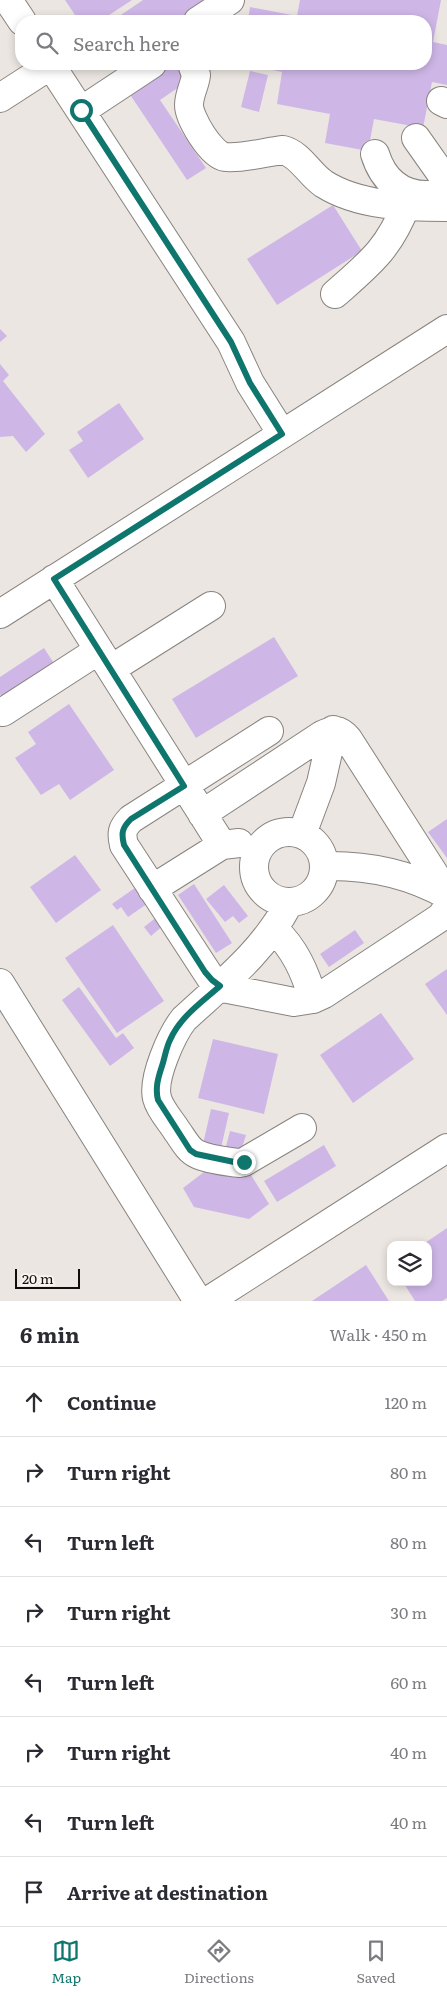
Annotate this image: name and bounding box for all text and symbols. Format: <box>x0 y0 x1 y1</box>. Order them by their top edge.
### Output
search box <box>15 15 432 70</box>
icon: search <box>33 29 61 57</box>
text: Search here <box>73 29 180 57</box>
route start <box>70 99 93 122</box>
route end <box>233 1151 256 1174</box>
map controls <box>387 1241 432 1286</box>
button: layers <box>387 1241 432 1286</box>
scale bar <box>15 1266 80 1289</box>
text: 20 m <box>22 1268 54 1288</box>
text: 6 min <box>20 1318 80 1349</box>
text: Walk · 450 m <box>329 1322 427 1346</box>
icon: ahead <box>20 1388 48 1416</box>
text: Continue <box>67 1388 156 1416</box>
text: 120 m <box>384 1390 427 1414</box>
icon: right <box>20 1458 48 1486</box>
text: Turn right <box>67 1458 171 1486</box>
text: 80 m <box>390 1460 427 1484</box>
icon: left <box>20 1528 48 1556</box>
text: Turn left <box>67 1528 154 1556</box>
text: 80 m <box>390 1530 427 1554</box>
icon: right <box>20 1598 48 1626</box>
text: Turn right <box>67 1598 171 1626</box>
text: 30 m <box>390 1600 427 1624</box>
icon: left <box>20 1668 48 1696</box>
text: Turn left <box>67 1668 154 1696</box>
text: 60 m <box>390 1670 427 1694</box>
icon: right <box>20 1738 48 1766</box>
text: Turn right <box>67 1738 171 1766</box>
text: 40 m <box>390 1740 427 1764</box>
icon: left <box>20 1808 48 1836</box>
text: Turn left <box>67 1808 154 1836</box>
text: 40 m <box>390 1810 427 1834</box>
icon: arrive <box>20 1878 48 1906</box>
text: Arrive at destination <box>67 1878 268 1906</box>
tab: Map <box>51 1937 81 1987</box>
tab: Directions <box>184 1937 254 1987</box>
tab: Saved <box>357 1937 396 1987</box>

